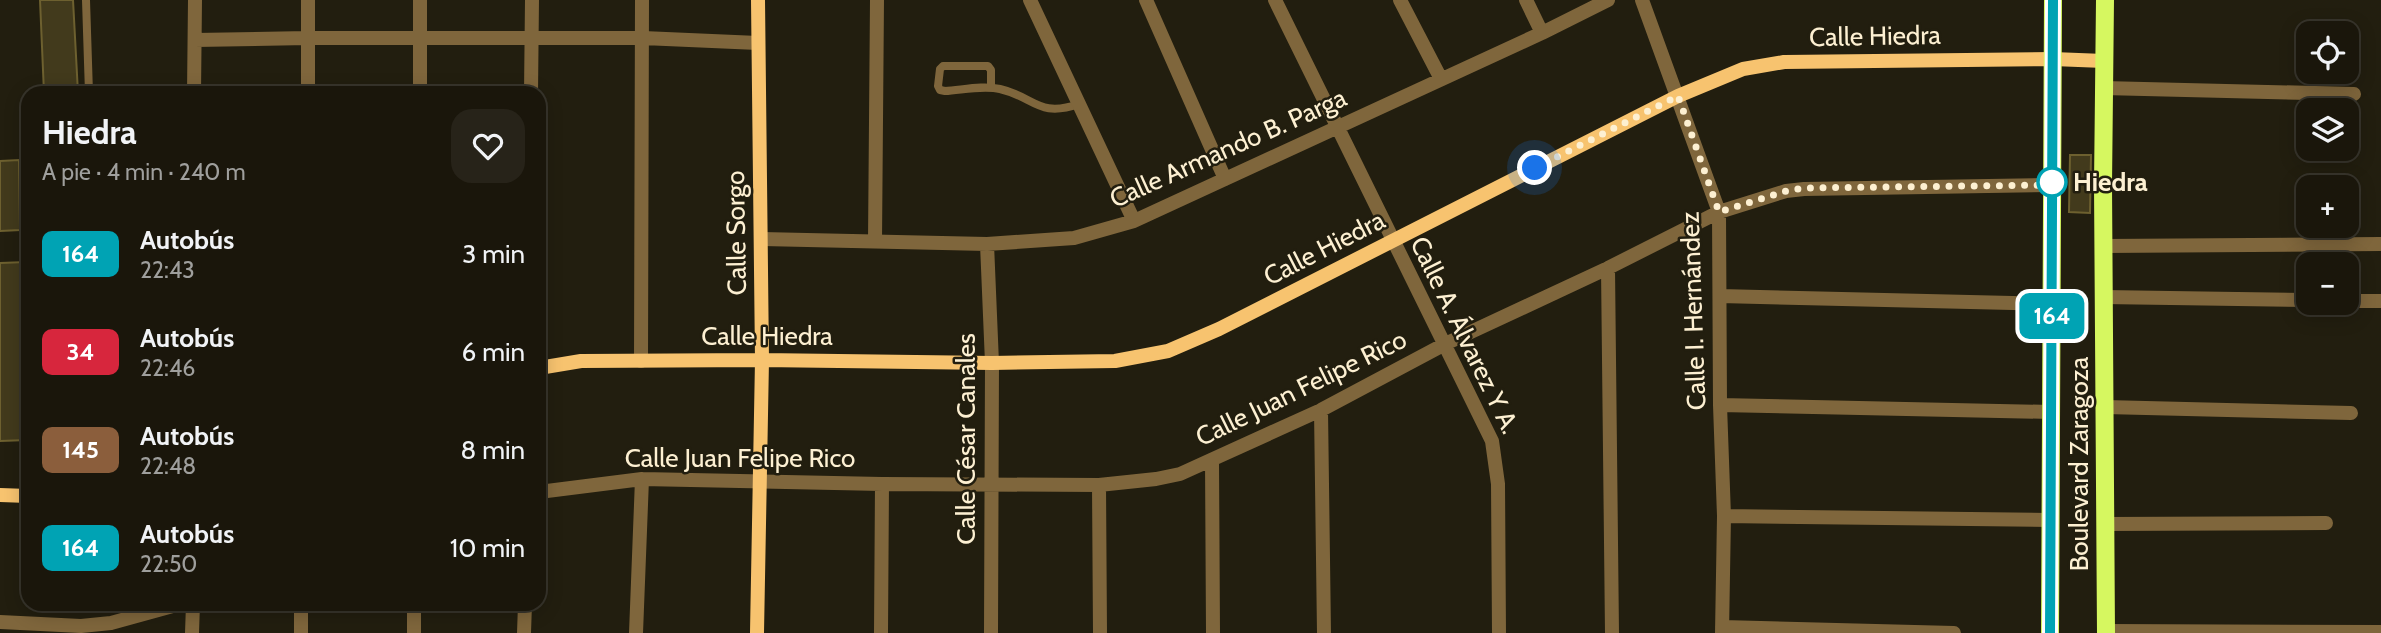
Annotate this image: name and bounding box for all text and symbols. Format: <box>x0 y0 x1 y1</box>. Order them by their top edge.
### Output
street label: Calle Hiedra <box>1809 19 1942 53</box>
map controls <box>2296 21 2359 315</box>
button: locate <box>2296 21 2359 84</box>
street label: Calle Armando B. Parga <box>1105 81 1352 215</box>
button: layers <box>2296 98 2359 161</box>
button: heart <box>451 109 525 183</box>
text: Hiedra <box>42 112 137 152</box>
your location <box>1517 150 1552 185</box>
text: A pie · 4 min · 240 m <box>42 158 246 186</box>
place label: Hiedra <box>2073 166 2148 198</box>
marker: Hiedra <box>2037 167 2067 197</box>
street label: Calle Sorgo <box>719 170 753 296</box>
button: + <box>2296 175 2359 238</box>
street label: Calle Hiedra <box>1258 204 1390 292</box>
street label: Calle I. Hernández <box>1674 211 1712 411</box>
text: Autobús <box>140 224 234 256</box>
street label: Calle A. Álvarez Y A. <box>1403 231 1527 439</box>
text: 3 min <box>462 238 525 270</box>
text: 164 <box>62 239 99 268</box>
button: − <box>2296 252 2359 315</box>
text: 22:43 <box>140 256 195 284</box>
line badge: 164 <box>2012 293 2092 339</box>
text: 164 <box>2033 301 2071 330</box>
street label: Calle Hiedra <box>701 320 833 352</box>
text: Autobús <box>140 322 234 354</box>
street label: Calle Juan Felipe Rico <box>1190 323 1412 453</box>
street label: Calle César Canales <box>950 333 982 545</box>
text: 6 min <box>462 336 525 368</box>
text: 34 <box>67 337 94 366</box>
text: 22:46 <box>140 354 195 382</box>
street label: Boulevard Zaragoza <box>2063 356 2095 571</box>
text: Autobús <box>140 420 234 452</box>
text: 8 min <box>461 434 525 466</box>
text: 145 <box>62 435 99 464</box>
street label: Calle Juan Felipe Rico <box>625 442 855 474</box>
text: 22:48 <box>140 452 196 480</box>
text: Autobús <box>140 518 234 550</box>
text: 10 min <box>450 532 525 564</box>
text: 164 <box>62 533 99 562</box>
text: 22:50 <box>140 550 197 578</box>

